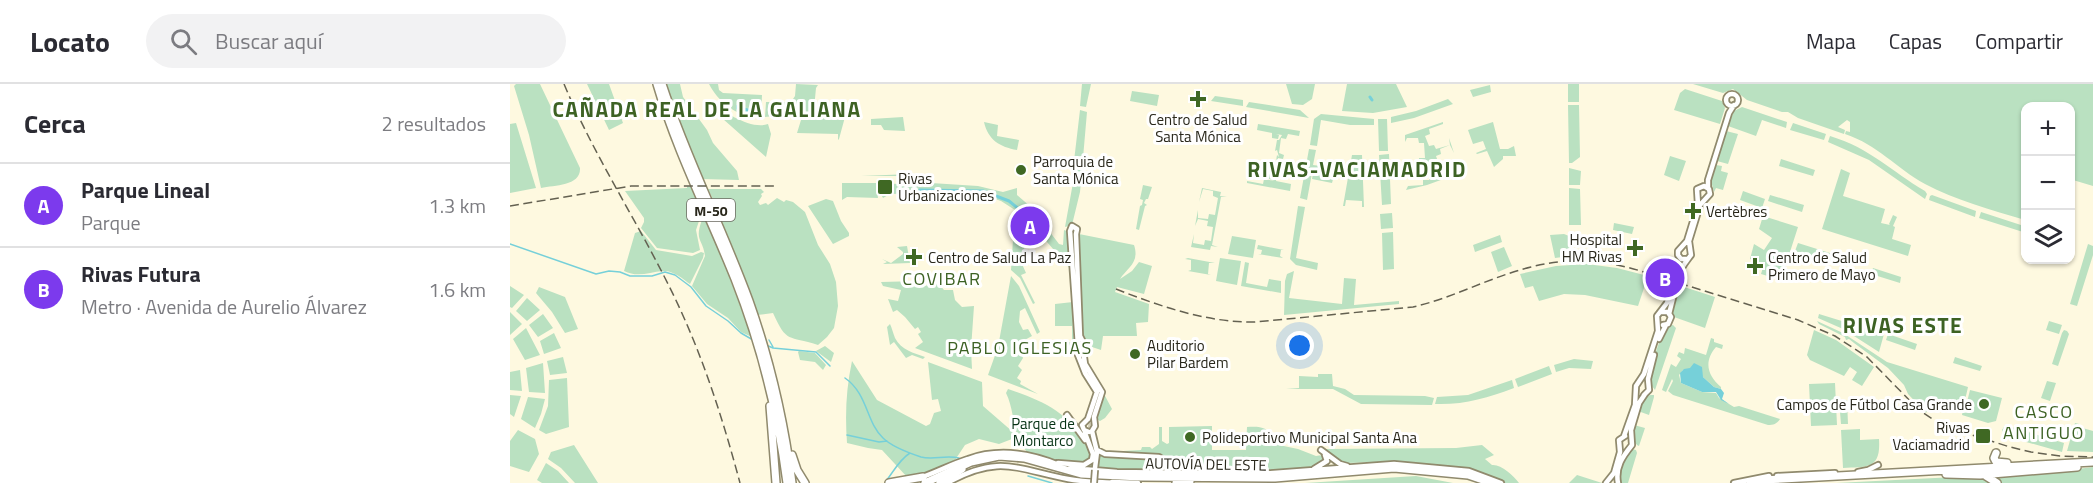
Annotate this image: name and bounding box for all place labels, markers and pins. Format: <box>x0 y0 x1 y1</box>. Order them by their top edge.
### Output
marker: Centro de Salud Santa Mónica <box>1189 90 1207 108</box>
place label: Centro de Salud Santa Mónica <box>1149 108 1247 148</box>
place label: Parroquia de Santa Mónica <box>1033 150 1119 190</box>
marker: Parroquia de Santa Mónica <box>1014 163 1028 177</box>
place label: Rivas Urbanizaciones <box>898 167 994 207</box>
marker: Rivas Urbanizaciones <box>876 178 894 196</box>
place label: Vertèbres <box>1706 200 1767 223</box>
marker: Vertèbres <box>1684 202 1702 220</box>
pin: A <box>1010 204 1050 248</box>
place label: Hospital HM Rivas <box>1562 228 1622 268</box>
marker: Hospital HM Rivas <box>1626 239 1644 257</box>
place label: Centro de Salud La Paz <box>928 246 1072 269</box>
place label: Centro de Salud Primero de Mayo <box>1768 246 1876 286</box>
marker: Centro de Salud La Paz <box>905 248 923 266</box>
pin: B <box>1646 256 1684 300</box>
marker: Centro de Salud Primero de Mayo <box>1746 257 1764 275</box>
place label: Auditorio Pilar Bardem <box>1147 334 1228 374</box>
marker: Auditorio Pilar Bardem <box>1128 347 1142 361</box>
place label: Campos de Fútbol Casa Grande <box>1776 393 1972 416</box>
marker: Campos de Fútbol Casa Grande <box>1977 397 1991 411</box>
place label: Rivas Vaciamadrid <box>1892 416 1970 456</box>
place label: Polideportivo Municipal Santa Ana <box>1202 426 1418 449</box>
marker: Rivas Vaciamadrid <box>1974 427 1992 445</box>
marker: Polideportivo Municipal Santa Ana <box>1183 430 1197 444</box>

